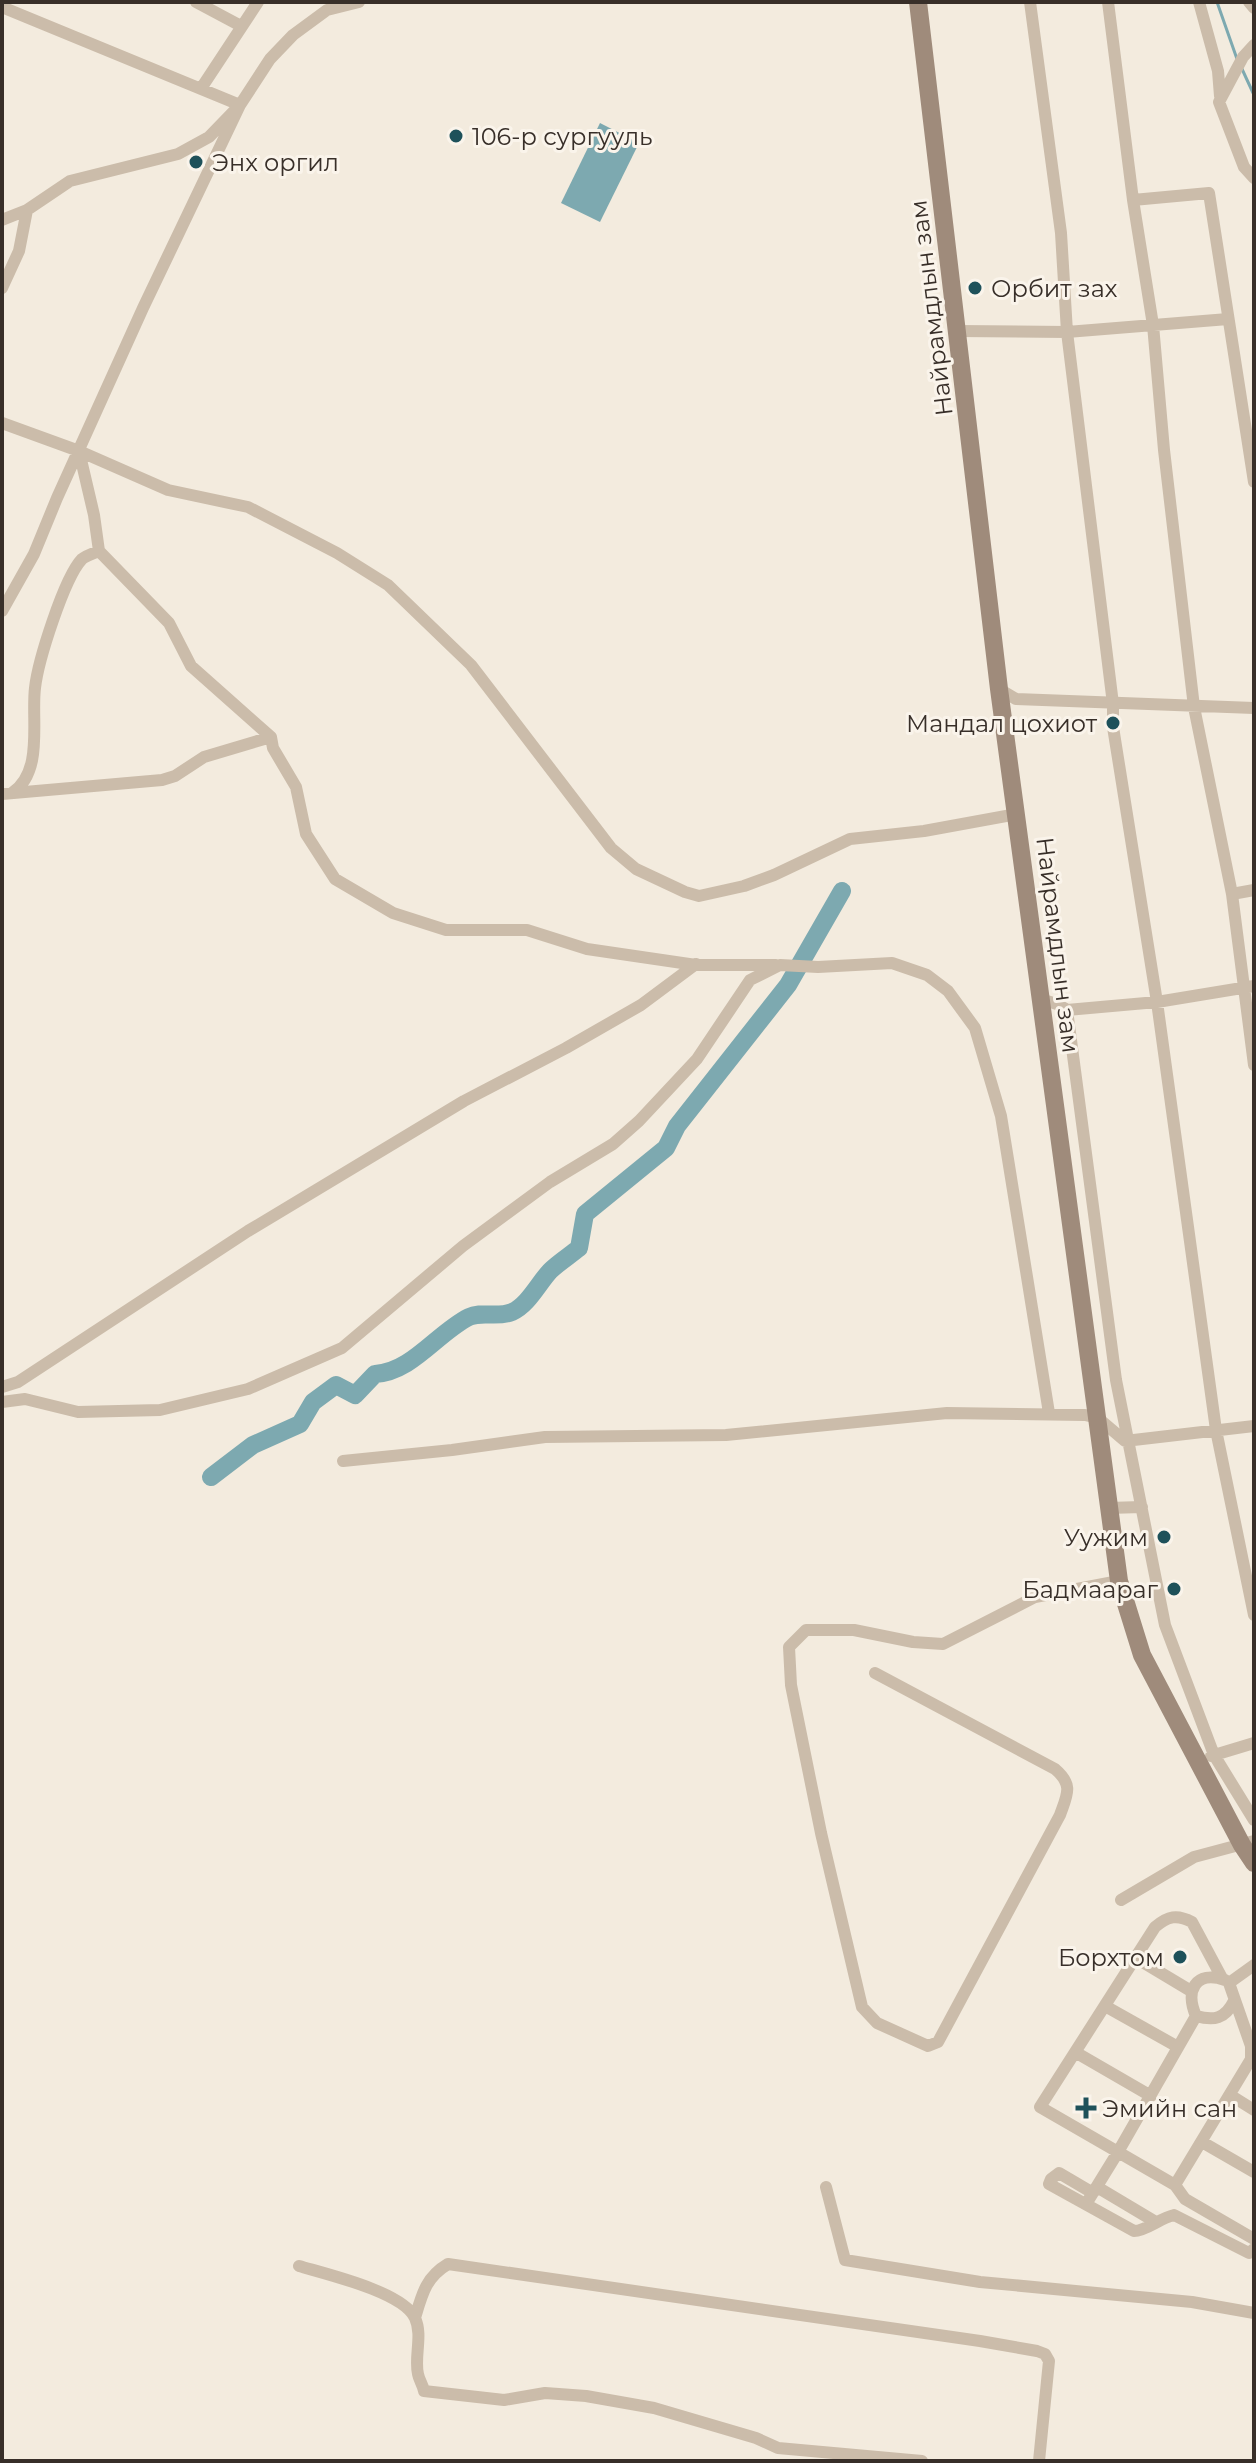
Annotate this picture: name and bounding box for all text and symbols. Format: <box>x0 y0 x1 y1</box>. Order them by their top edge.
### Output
place label: 106-р сургууль <box>472 122 653 151</box>
marker: 106-р сургууль <box>447 127 465 145</box>
place label: Энх оргил <box>212 148 339 177</box>
marker: Энх оргил <box>187 153 205 171</box>
street label: Найрамдлын зам <box>903 198 959 418</box>
place label: Орбит зах <box>991 274 1118 303</box>
marker: Орбит зах <box>966 279 984 297</box>
place label: Мандал цохиот <box>906 709 1098 738</box>
marker: Мандал цохиот <box>1104 714 1122 732</box>
street label: Найрамдлын зам <box>1030 835 1086 1055</box>
place label: Уужим <box>1064 1523 1148 1552</box>
marker: Уужим <box>1155 1528 1173 1546</box>
place label: Бадмаараг <box>1022 1575 1159 1604</box>
marker: Бадмаараг <box>1165 1580 1183 1598</box>
place label: Борхтом <box>1058 1943 1164 1972</box>
marker: Борхтом <box>1171 1948 1189 1966</box>
place label: Эмийн сан <box>1102 2094 1237 2123</box>
marker: Эмийн сан <box>1077 2099 1095 2117</box>

